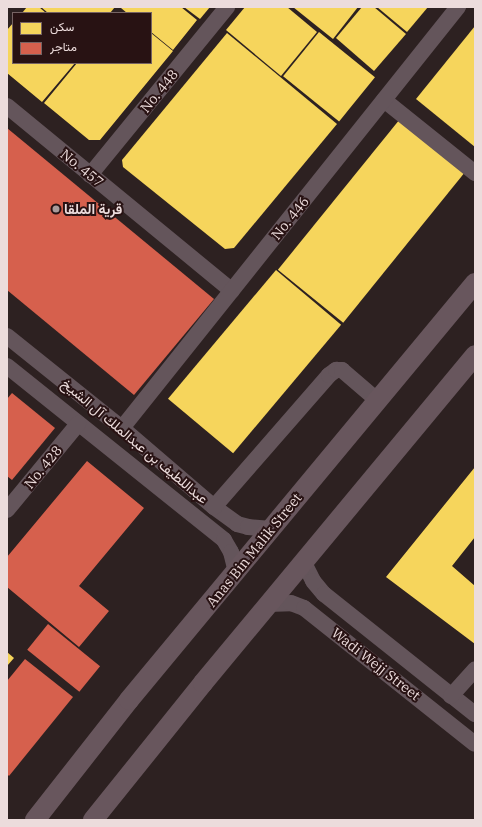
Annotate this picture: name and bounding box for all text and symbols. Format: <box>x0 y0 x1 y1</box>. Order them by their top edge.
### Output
legend <box>12 12 152 64</box>
text: سكن <box>50 19 74 34</box>
text: متاجر <box>50 39 77 54</box>
street label: No. 448 <box>137 66 181 116</box>
street label: No. 457 <box>57 146 107 190</box>
street label: No. 446 <box>268 193 312 243</box>
place label: قرية الملقا <box>64 201 122 217</box>
marker: قرية الملقا <box>51 204 61 214</box>
street label: عبداللطيف بن عبدالملك آل الشيخ <box>58 375 212 507</box>
street label: No. 428 <box>21 442 65 492</box>
street label: Anas Bin Malik Street <box>203 490 305 610</box>
street label: Wadi Wejj Street <box>328 624 424 704</box>

